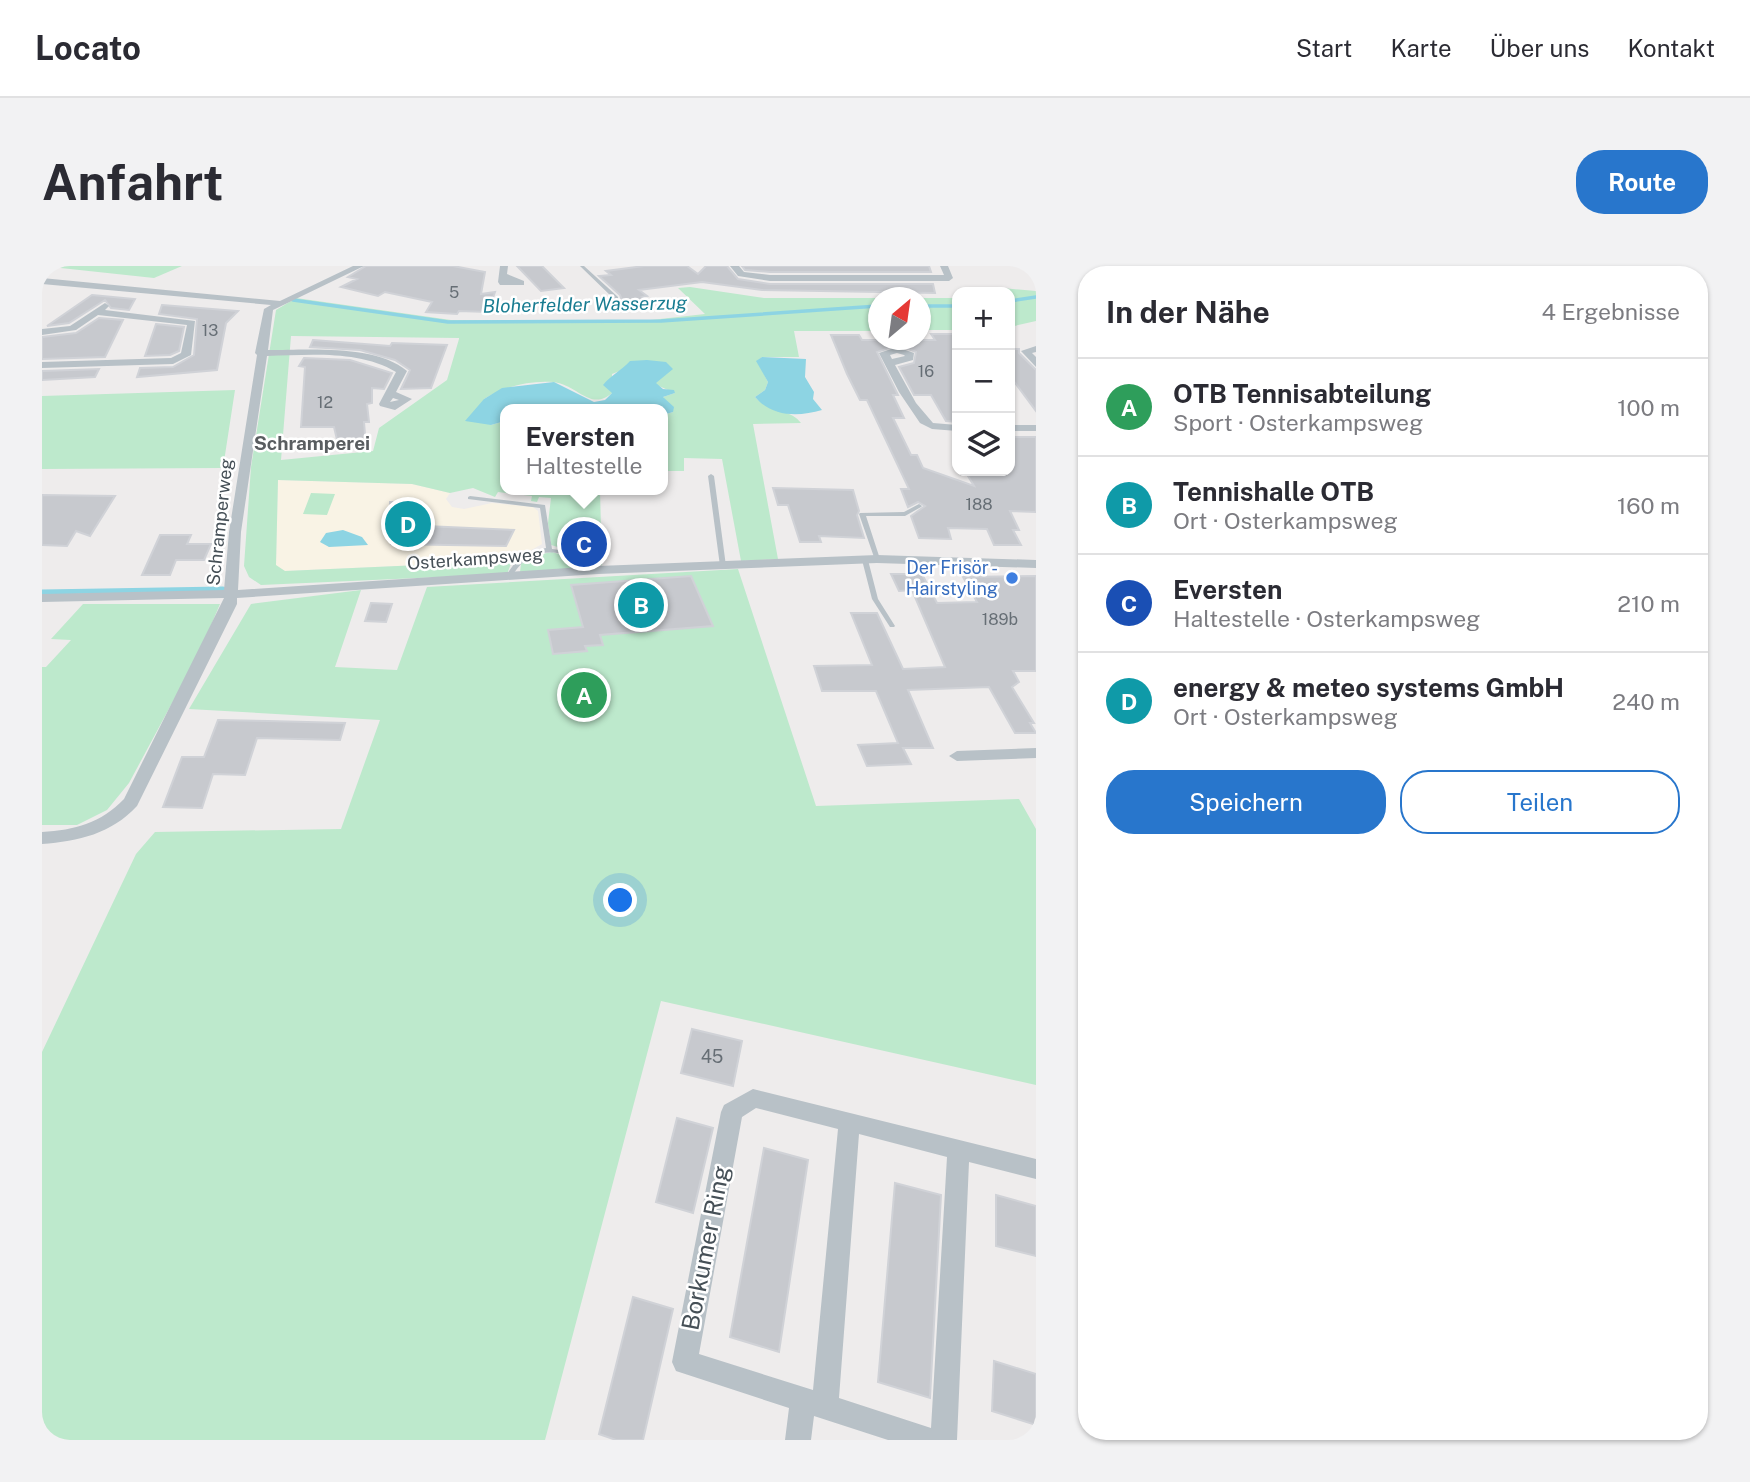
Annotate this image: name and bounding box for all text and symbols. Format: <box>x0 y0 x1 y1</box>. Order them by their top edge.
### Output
text: Locato <box>35 29 141 67</box>
text: Start <box>1296 34 1352 62</box>
text: Karte <box>1390 34 1452 62</box>
text: Über uns <box>1490 34 1589 62</box>
text: Kontakt <box>1627 34 1715 62</box>
button: Route <box>1576 150 1708 214</box>
text: Anfahrt <box>42 153 223 211</box>
house number: 5 <box>449 283 459 302</box>
north arrow <box>868 287 931 350</box>
map controls <box>952 287 1015 476</box>
button: + <box>952 287 1015 350</box>
water label: Bloherfelder Wasserzug <box>483 291 688 317</box>
text: In der Nähe <box>1106 294 1270 330</box>
text: 4 Ergebnisse <box>1541 298 1680 325</box>
house number: 13 <box>202 321 218 340</box>
button: − <box>952 350 1015 413</box>
house number: 16 <box>918 362 934 381</box>
text: OTB Tennisabteilung <box>1173 378 1431 409</box>
house number: 12 <box>317 393 333 412</box>
text: A <box>1121 394 1137 421</box>
text: 100 m <box>1617 394 1680 421</box>
popup <box>500 404 668 495</box>
text: Sport · Osterkampsweg <box>1173 409 1423 436</box>
button: layers <box>952 413 1015 476</box>
text: Eversten <box>525 421 635 452</box>
district label: Schramperei <box>254 432 370 454</box>
text: Haltestelle <box>525 452 643 479</box>
street label: Schramperweg <box>202 457 237 587</box>
text: Tennishalle OTB <box>1173 476 1374 507</box>
text: B <box>1121 492 1137 519</box>
text: 160 m <box>1617 492 1680 519</box>
house number: 188 <box>965 495 993 514</box>
pin: D <box>385 498 431 550</box>
text: Ort · Osterkampsweg <box>1173 507 1398 534</box>
pin: C <box>561 518 607 570</box>
street label: Osterkampsweg <box>406 543 544 574</box>
place label: Der Frisör - Hairstyling <box>906 557 998 599</box>
marker: Der Frisör - Hairstyling <box>1004 570 1020 586</box>
text: Eversten <box>1173 574 1282 605</box>
pin: B <box>618 579 664 631</box>
text: C <box>1121 590 1137 617</box>
text: 210 m <box>1617 590 1680 617</box>
text: Haltestelle · Osterkampsweg <box>1173 605 1480 632</box>
house number: 189b <box>982 610 1018 629</box>
pin: A <box>561 669 607 721</box>
text: energy & meteo systems GmbH <box>1173 672 1564 703</box>
text: D <box>1121 688 1137 715</box>
text: 240 m <box>1612 688 1680 715</box>
text: Ort · Osterkampsweg <box>1173 703 1398 730</box>
button: Speichern <box>1106 770 1386 834</box>
button: Teilen <box>1400 770 1680 834</box>
your location <box>603 883 637 917</box>
house number: 45 <box>701 1046 723 1067</box>
street label: Borkumer Ring <box>675 1163 735 1332</box>

